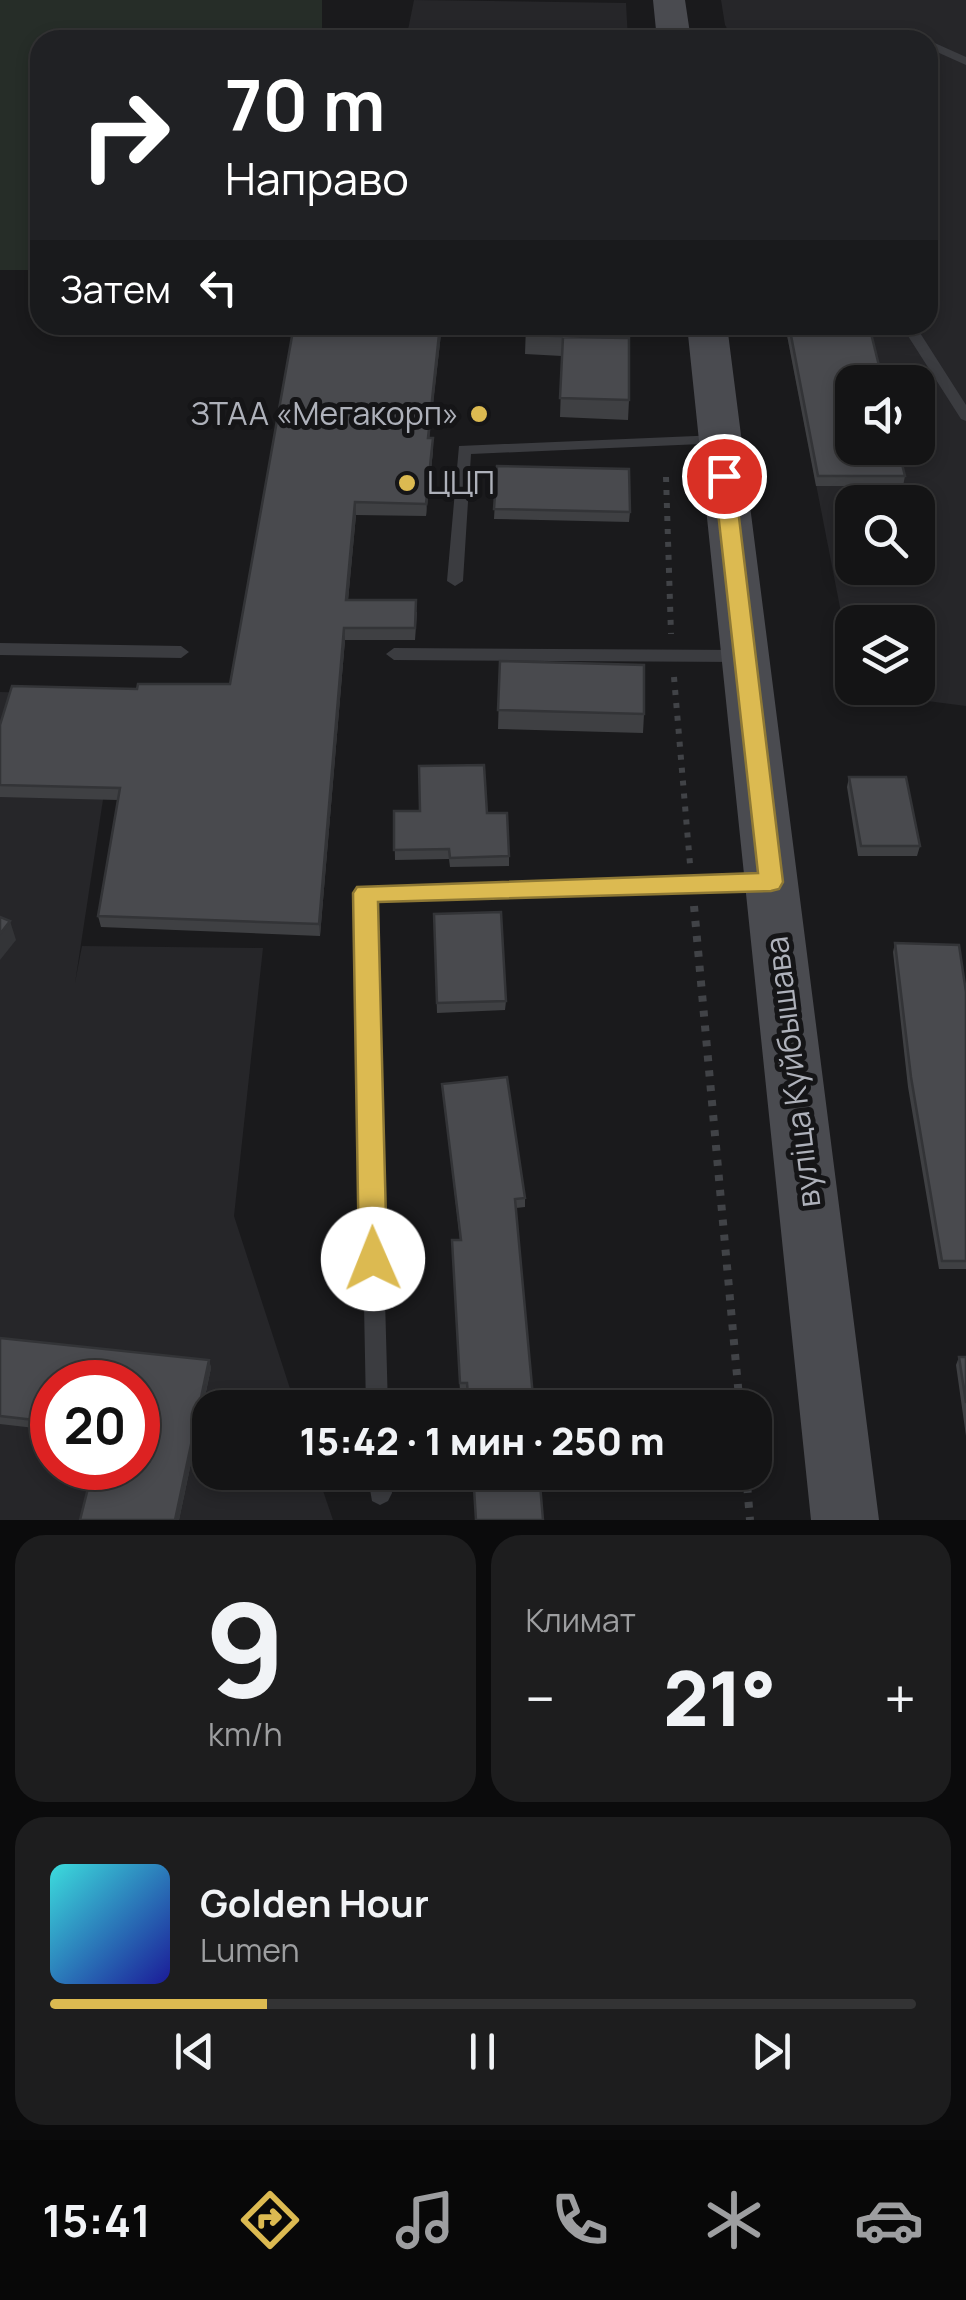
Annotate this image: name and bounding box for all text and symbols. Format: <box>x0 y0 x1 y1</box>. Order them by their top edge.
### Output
text: 70 m <box>225 56 385 152</box>
icon: right <box>60 70 190 200</box>
text: Направо <box>225 147 409 209</box>
icon: left <box>191 260 246 315</box>
text: Затем <box>60 262 171 314</box>
map controls <box>835 365 935 705</box>
button: sound <box>835 365 935 465</box>
place label: ЗТАА «Мегакорп» <box>190 391 459 435</box>
marker: ЗТАА «Мегакорп» <box>468 403 490 425</box>
pin <box>682 434 767 519</box>
icon: arrive <box>697 449 752 504</box>
place label: ЦЦП <box>427 460 495 504</box>
marker: ЦЦП <box>396 472 418 494</box>
button: search <box>835 485 935 585</box>
button: layers <box>835 605 935 705</box>
street label: вуліца Куйбышава <box>754 934 830 1210</box>
position arrow <box>321 1207 425 1311</box>
speed limit sign: 20 <box>30 1360 160 1490</box>
text: 15:42 · 1 мин · 250 m <box>300 1414 665 1466</box>
text: 9 <box>205 1558 286 1736</box>
text: Климат <box>526 1598 636 1642</box>
text: 21° <box>663 1646 776 1749</box>
text: − <box>526 1660 555 1736</box>
text: + <box>884 1660 916 1736</box>
text: km/h <box>208 1712 282 1756</box>
text: Golden Hour <box>200 1876 429 1928</box>
text: Lumen <box>200 1928 300 1972</box>
icon: previous <box>167 2024 222 2079</box>
icon: pause <box>455 2024 510 2079</box>
icon: next <box>744 2024 799 2079</box>
icon: directions <box>235 2185 305 2255</box>
icon: music <box>390 2185 460 2255</box>
icon: phone <box>545 2185 615 2255</box>
icon: climate <box>699 2185 769 2255</box>
icon: car <box>854 2185 924 2255</box>
text: 15:41 <box>42 2189 151 2251</box>

